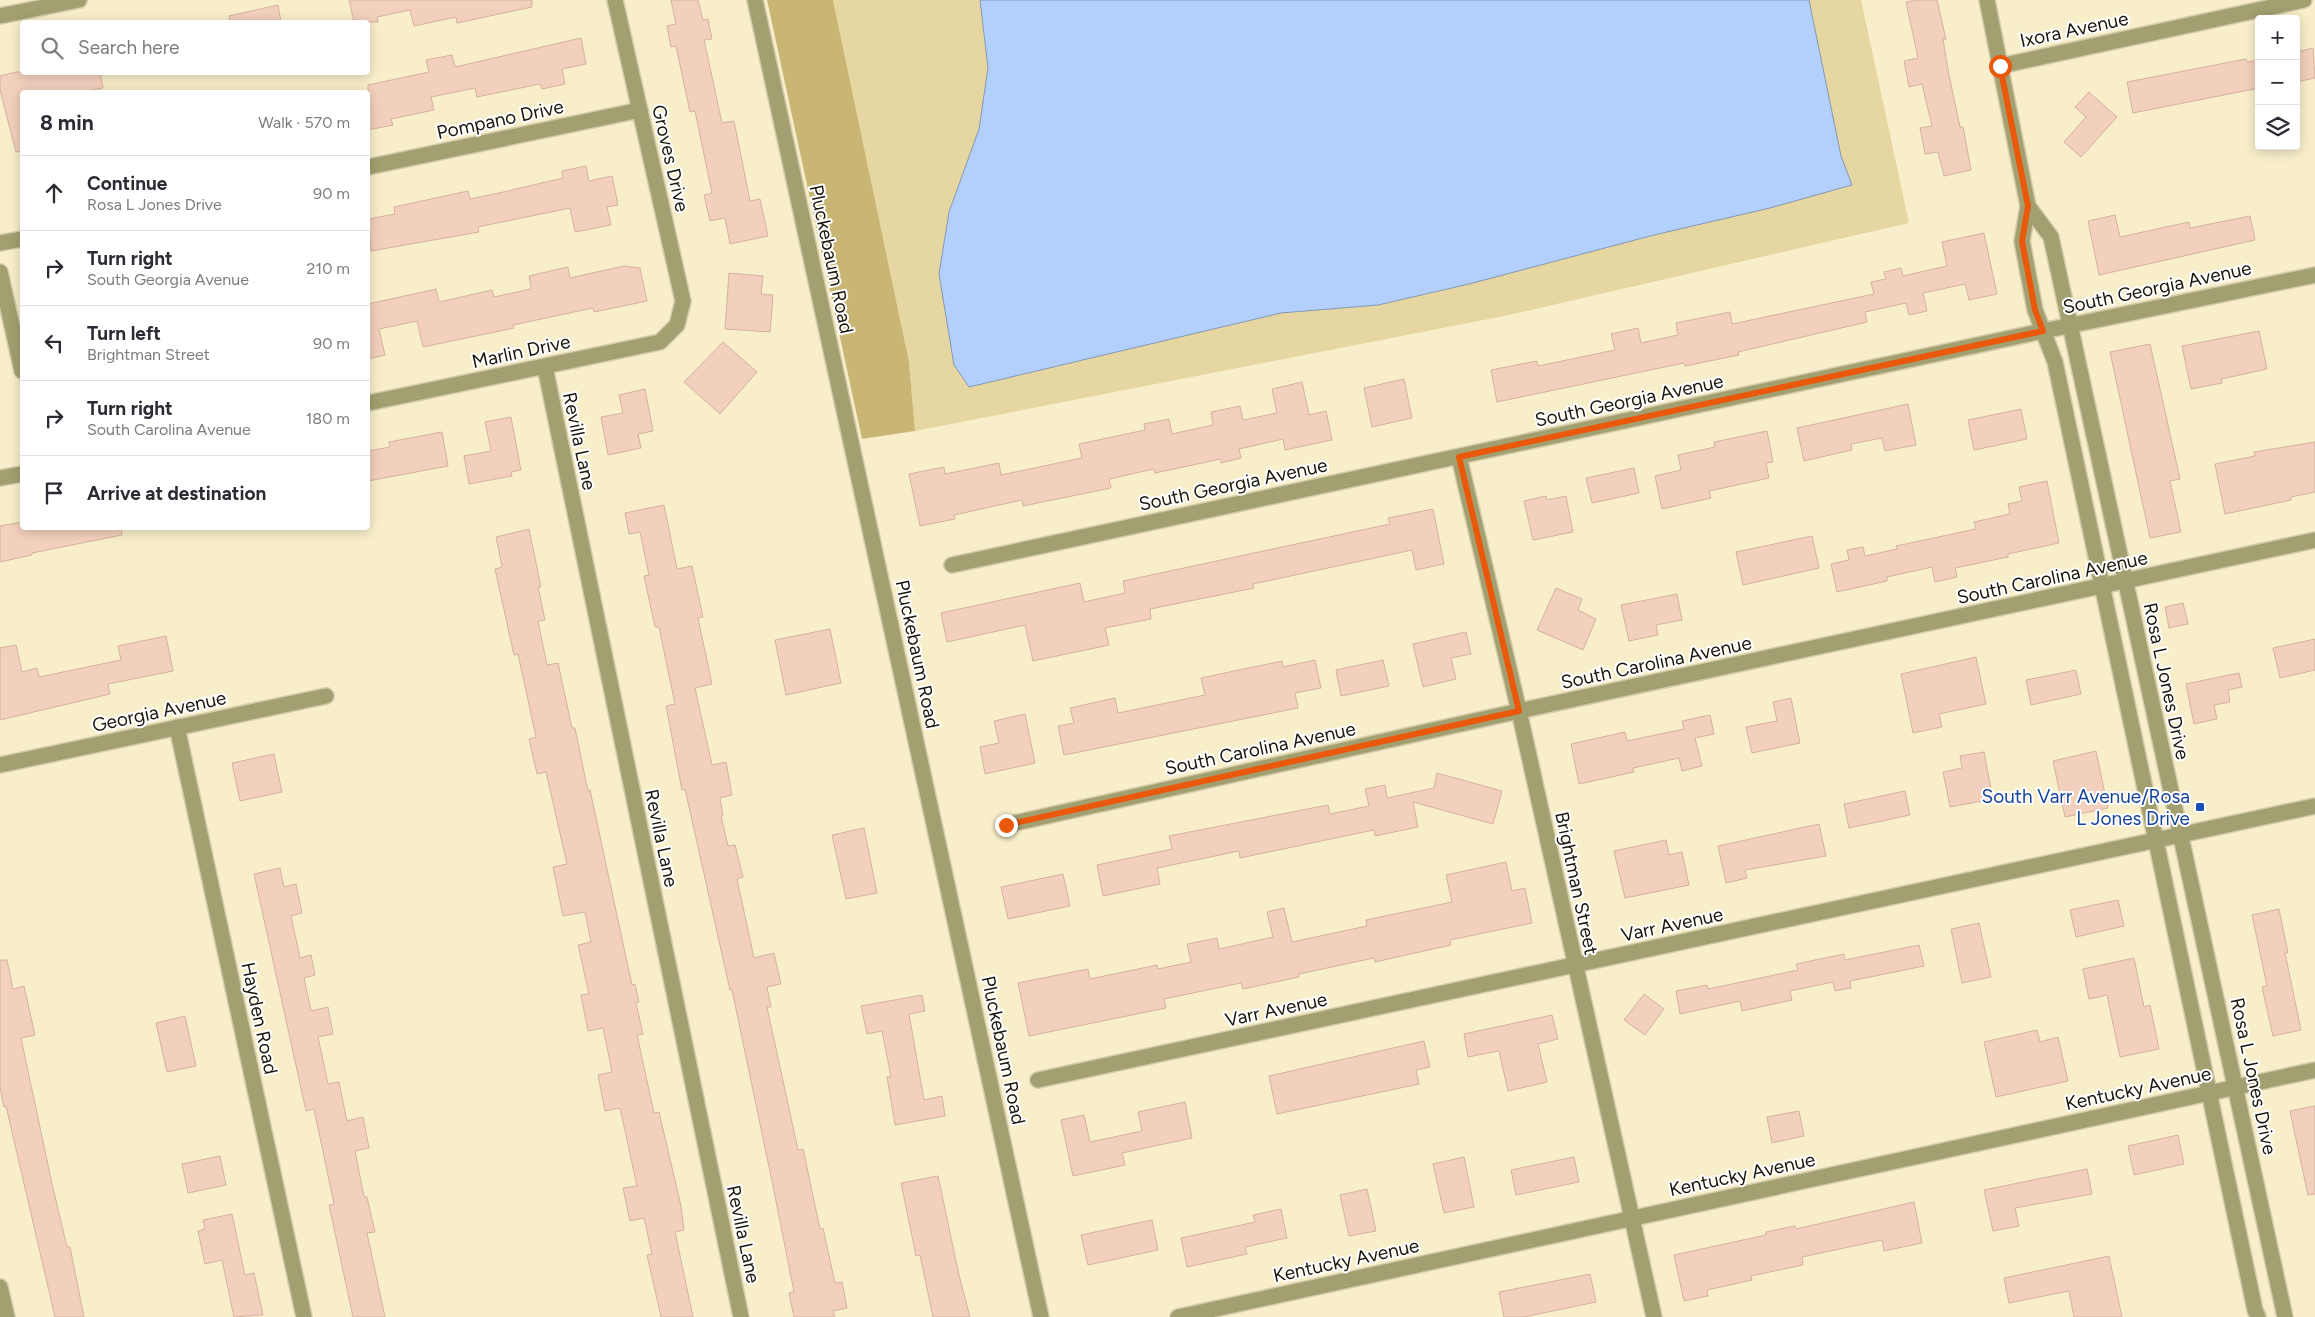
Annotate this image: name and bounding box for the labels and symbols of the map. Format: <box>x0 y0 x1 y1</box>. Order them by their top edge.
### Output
street label: Ixora Avenue <box>2018 7 2130 52</box>
route start <box>1989 55 2012 78</box>
street label: Pompano Drive <box>435 95 566 144</box>
street label: Groves Drive <box>647 102 694 214</box>
street label: Pluckebaum Road <box>805 183 859 336</box>
street label: South Georgia Avenue <box>2061 256 2254 319</box>
street label: Marlin Drive <box>470 330 572 373</box>
street label: South Georgia Avenue <box>1533 369 1726 432</box>
street label: Revilla Lane <box>558 390 601 492</box>
street label: South Georgia Avenue <box>1137 453 1330 516</box>
street label: South Carolina Avenue <box>1955 546 2150 609</box>
street label: Pluckebaum Road <box>891 578 945 731</box>
street label: Rosa L Jones Drive <box>2139 600 2194 762</box>
street label: South Carolina Avenue <box>1559 631 1754 694</box>
street label: Georgia Avenue <box>90 686 228 737</box>
street label: South Carolina Avenue <box>1163 717 1358 780</box>
place label: South Varr Avenue/Rosa L Jones Drive <box>1981 785 2190 830</box>
street label: Revilla Lane <box>640 787 683 889</box>
marker: South Varr Avenue/Rosa L Jones Drive <box>2194 801 2206 813</box>
street label: Brightman Street <box>1550 809 1603 957</box>
route end <box>995 814 1018 837</box>
street label: Varr Avenue <box>1619 902 1725 947</box>
street label: Hayden Road <box>236 960 283 1076</box>
street label: Pluckebaum Road <box>977 974 1031 1127</box>
street label: Varr Avenue <box>1223 987 1329 1032</box>
street label: Rosa L Jones Drive <box>2226 995 2281 1157</box>
street label: Kentucky Avenue <box>2063 1062 2213 1115</box>
street label: Kentucky Avenue <box>1667 1148 1817 1201</box>
street label: Revilla Lane <box>722 1183 765 1285</box>
street label: Kentucky Avenue <box>1271 1234 1421 1287</box>

